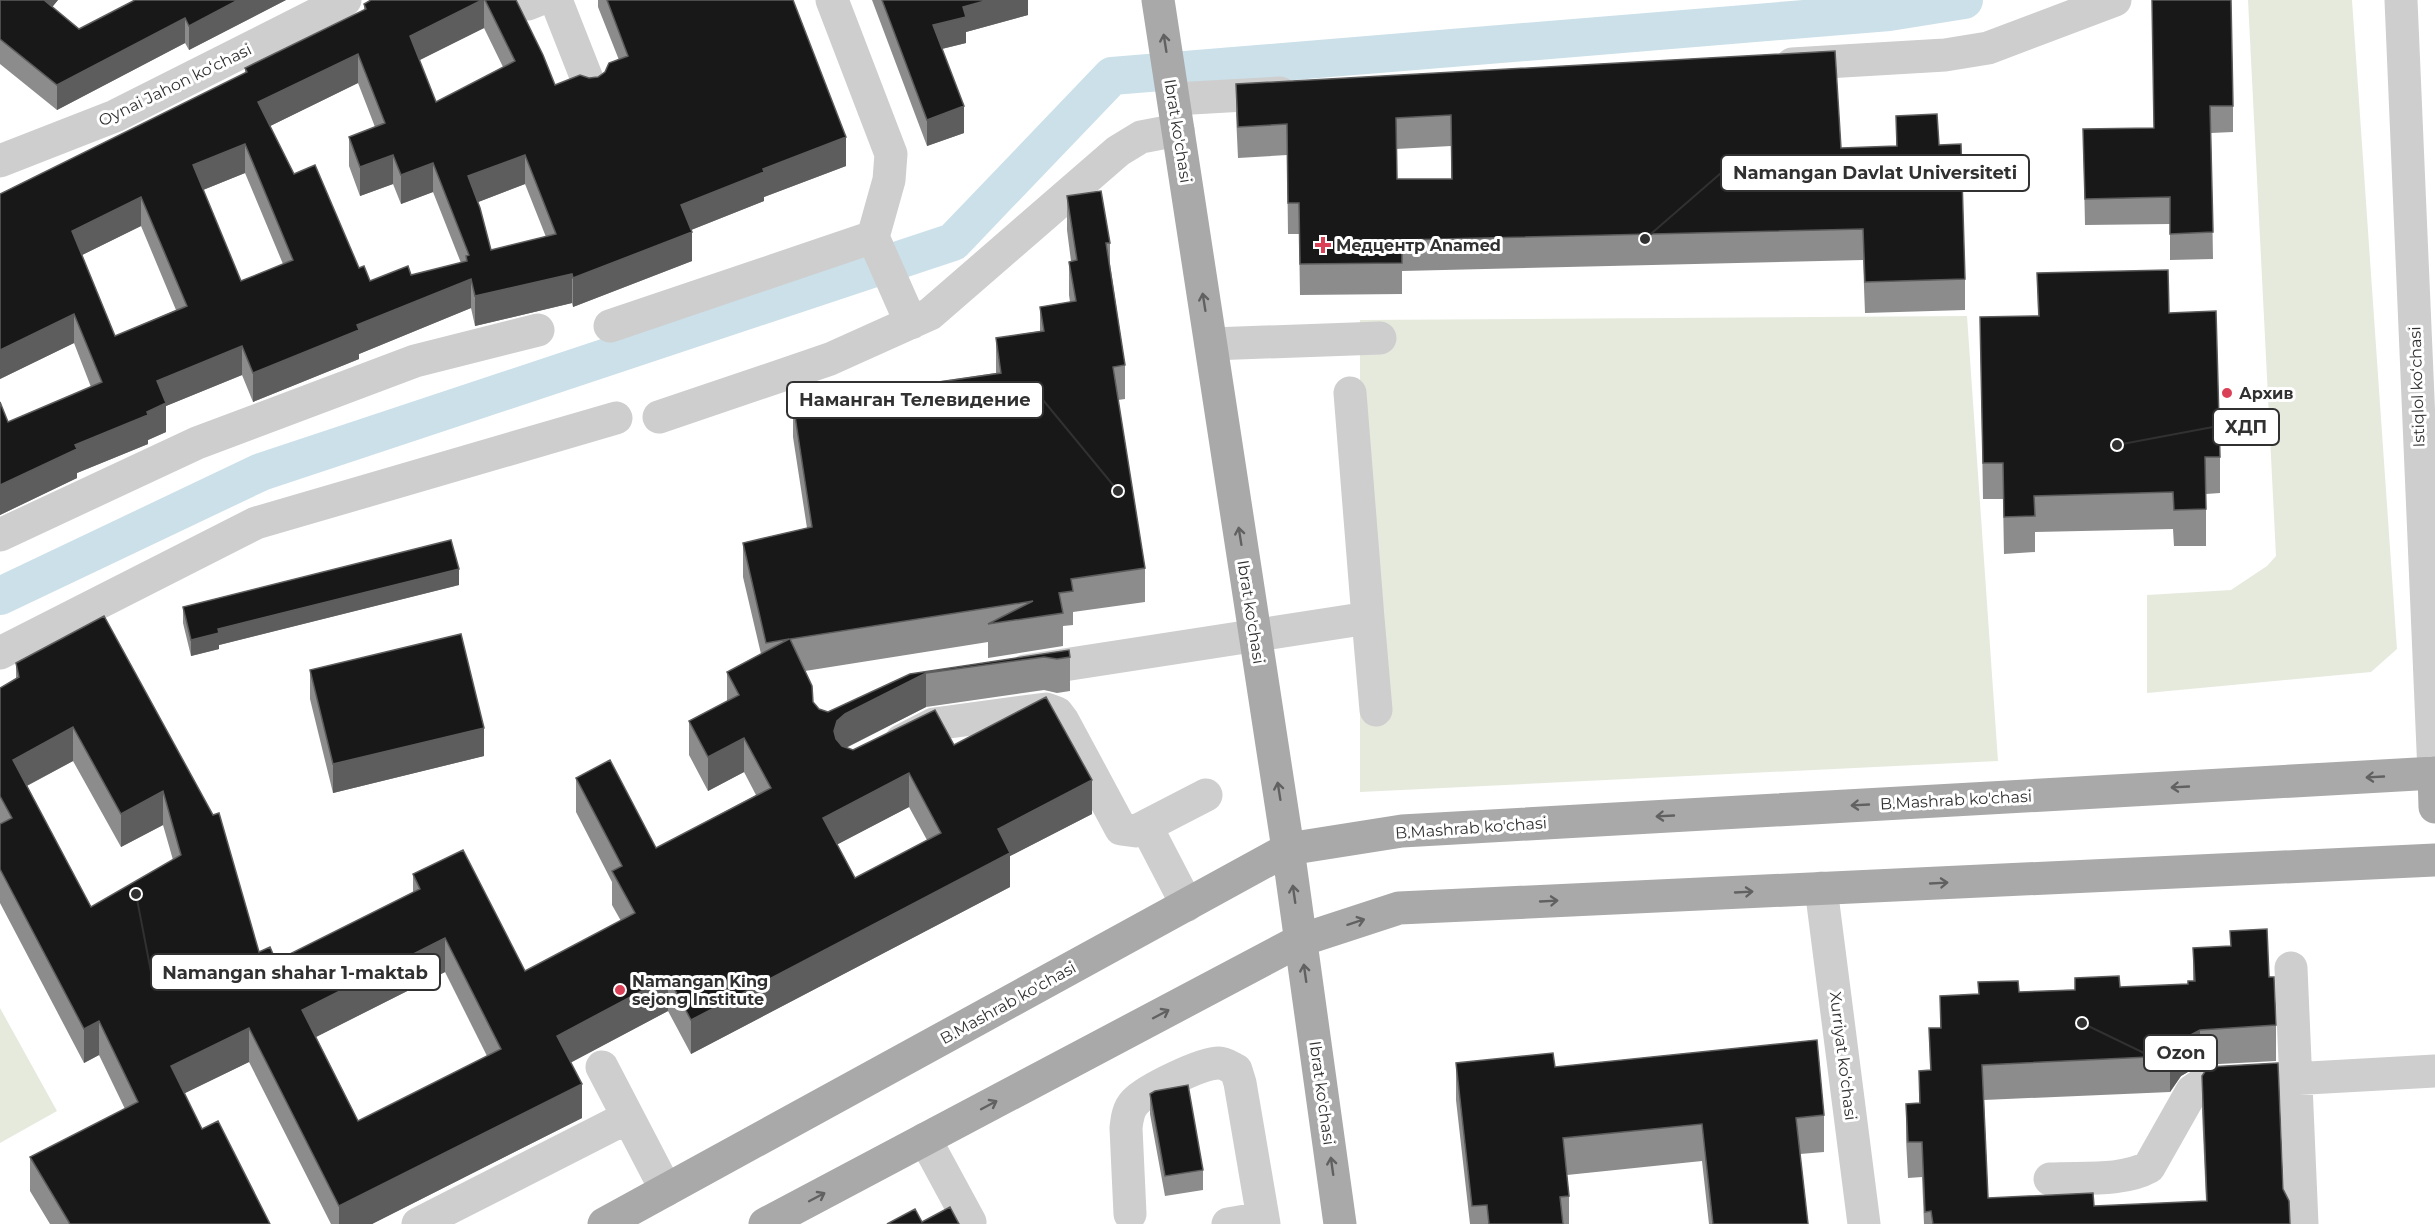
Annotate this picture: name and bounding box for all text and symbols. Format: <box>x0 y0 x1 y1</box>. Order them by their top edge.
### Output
one-way arrow <box>1159 34 1170 54</box>
street label: Oynai Jahon ko‘chasi <box>95 40 255 130</box>
street label: Ibrat ko'chasi <box>1160 78 1196 184</box>
callout: Namangan Davlat Universiteti <box>1721 155 2029 191</box>
text: Namangan Davlat Universiteti <box>1733 162 2017 184</box>
marker: Медцентр Anamed <box>1314 236 1332 254</box>
place label: Медцентр Anamed <box>1336 236 1501 255</box>
one-way arrow <box>1199 293 1210 312</box>
street label: Istiqlol koʻchasi <box>2405 326 2429 448</box>
callout: Наманган Телевидение <box>787 382 1043 418</box>
place label: Архив <box>2239 384 2293 403</box>
marker: Архив <box>2220 386 2234 400</box>
text: Наманган Телевидение <box>799 389 1031 411</box>
callout: ХДП <box>2213 409 2279 445</box>
text: ХДП <box>2225 416 2267 438</box>
one-way arrow <box>1234 527 1245 547</box>
street label: Ibrat ko'chasi <box>1233 559 1269 665</box>
one-way arrow <box>2366 771 2386 782</box>
one-way arrow <box>1273 782 1284 802</box>
one-way arrow <box>2171 782 2191 793</box>
street label: B.Mashrab ko'chasi <box>1879 787 2033 813</box>
one-way arrow <box>1850 800 1870 811</box>
one-way arrow <box>1656 811 1676 822</box>
street label: B.Mashrab ko'chasi <box>1394 813 1548 843</box>
one-way arrow <box>1928 877 1948 888</box>
one-way arrow <box>1289 885 1300 905</box>
one-way arrow <box>1733 887 1753 898</box>
one-way arrow <box>1539 896 1559 907</box>
one-way arrow <box>1346 916 1365 927</box>
callout: Namangan shahar 1-maktab <box>151 954 440 990</box>
street label: B.Mashrab ko'chasi <box>937 958 1079 1048</box>
text: Namangan shahar 1-maktab <box>162 962 428 984</box>
one-way arrow <box>1299 964 1310 983</box>
place label: Namangan King sejong Institute <box>632 972 768 1009</box>
marker: Namangan King sejong Institute <box>613 983 627 997</box>
street label: Xurriyat ko‘chasi <box>1826 991 1860 1121</box>
one-way arrow <box>1152 1007 1170 1019</box>
callout: Ozon <box>2144 1035 2217 1071</box>
street label: Ibrat ko'chasi <box>1305 1040 1339 1146</box>
text: Ozon <box>2156 1042 2206 1064</box>
one-way arrow <box>980 1099 997 1111</box>
one-way arrow <box>1326 1157 1337 1176</box>
one-way arrow <box>807 1190 825 1202</box>

